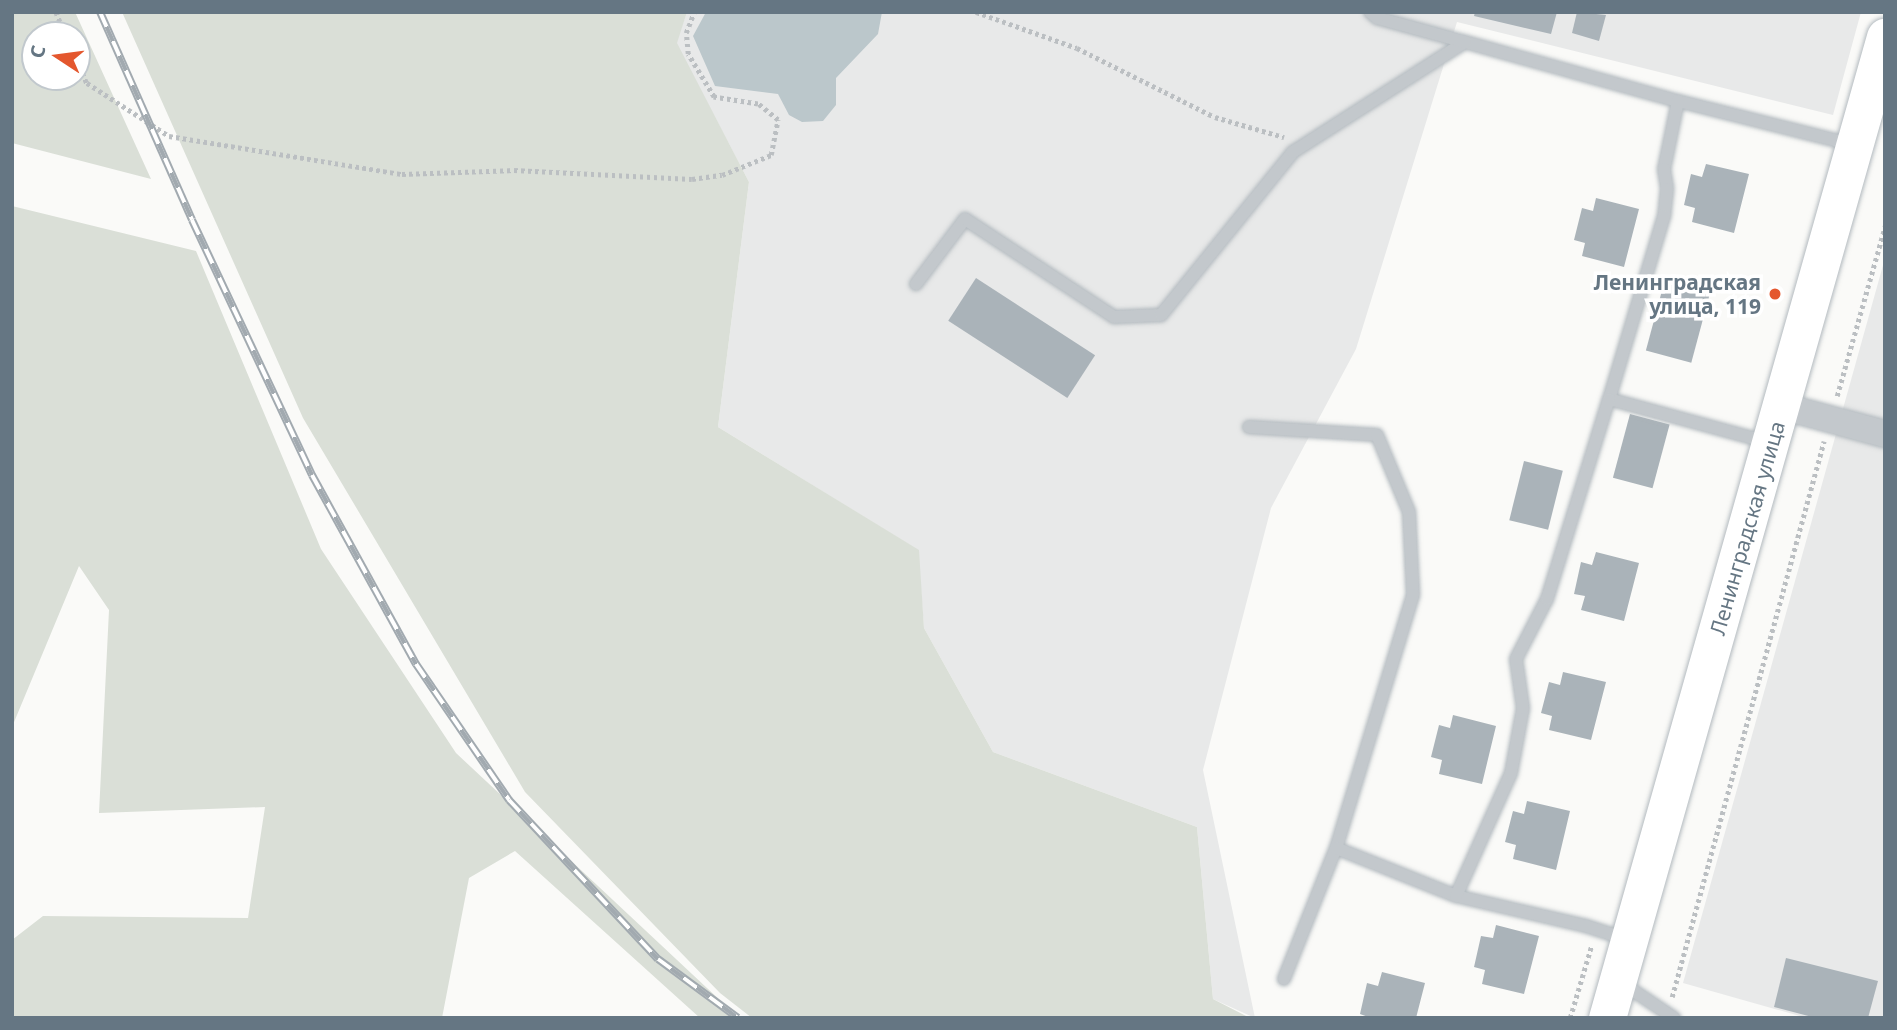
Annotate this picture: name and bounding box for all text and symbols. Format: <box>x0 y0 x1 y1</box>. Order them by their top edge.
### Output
north arrow <box>21 21 91 91</box>
text: С <box>23 43 52 61</box>
place label: Ленинградская улица, 119 <box>1594 269 1761 319</box>
marker: Ленинградская улица, 119 <box>1767 286 1783 302</box>
street label: Ленинградская улица <box>1704 418 1790 638</box>

